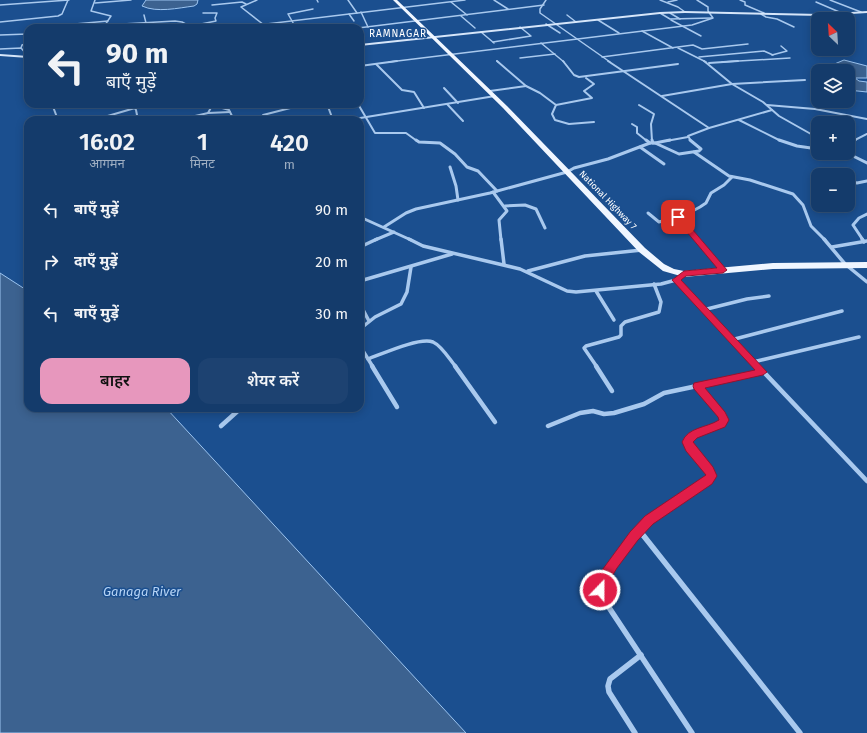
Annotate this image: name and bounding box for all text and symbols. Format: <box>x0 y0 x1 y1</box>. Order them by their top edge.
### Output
north arrow <box>811 12 855 56</box>
map controls <box>811 12 855 212</box>
district label: RAMNAGAR <box>369 28 427 40</box>
text: 90 m <box>106 37 168 70</box>
icon: left <box>40 40 92 92</box>
button: layers <box>811 64 855 108</box>
text: बाएँ मुड़ें <box>106 71 156 93</box>
button: + <box>811 116 855 160</box>
text: 16:02 <box>79 128 135 156</box>
text: 1 <box>197 128 208 156</box>
text: 420 <box>270 129 309 157</box>
text: आगमन <box>89 156 125 171</box>
text: मिनट <box>190 156 215 171</box>
text: m <box>284 157 295 172</box>
button: − <box>811 168 855 212</box>
street label: National Highway 7 <box>577 169 639 231</box>
icon: left <box>40 199 62 221</box>
text: बाएँ मुड़ें <box>74 200 119 218</box>
pin <box>661 200 695 234</box>
text: 90 m <box>315 201 348 219</box>
icon: arrive <box>667 206 689 228</box>
icon: right <box>40 251 62 273</box>
text: दाएँ मुड़ें <box>74 252 118 270</box>
text: 20 m <box>315 253 348 271</box>
icon: left <box>40 303 62 325</box>
text: बाएँ मुड़ें <box>74 304 119 322</box>
text: 30 m <box>315 305 348 323</box>
button: बाहर <box>40 358 190 404</box>
button: शेयर करें <box>198 358 348 404</box>
position arrow <box>579 569 621 611</box>
water label: Ganaga River <box>103 584 182 599</box>

